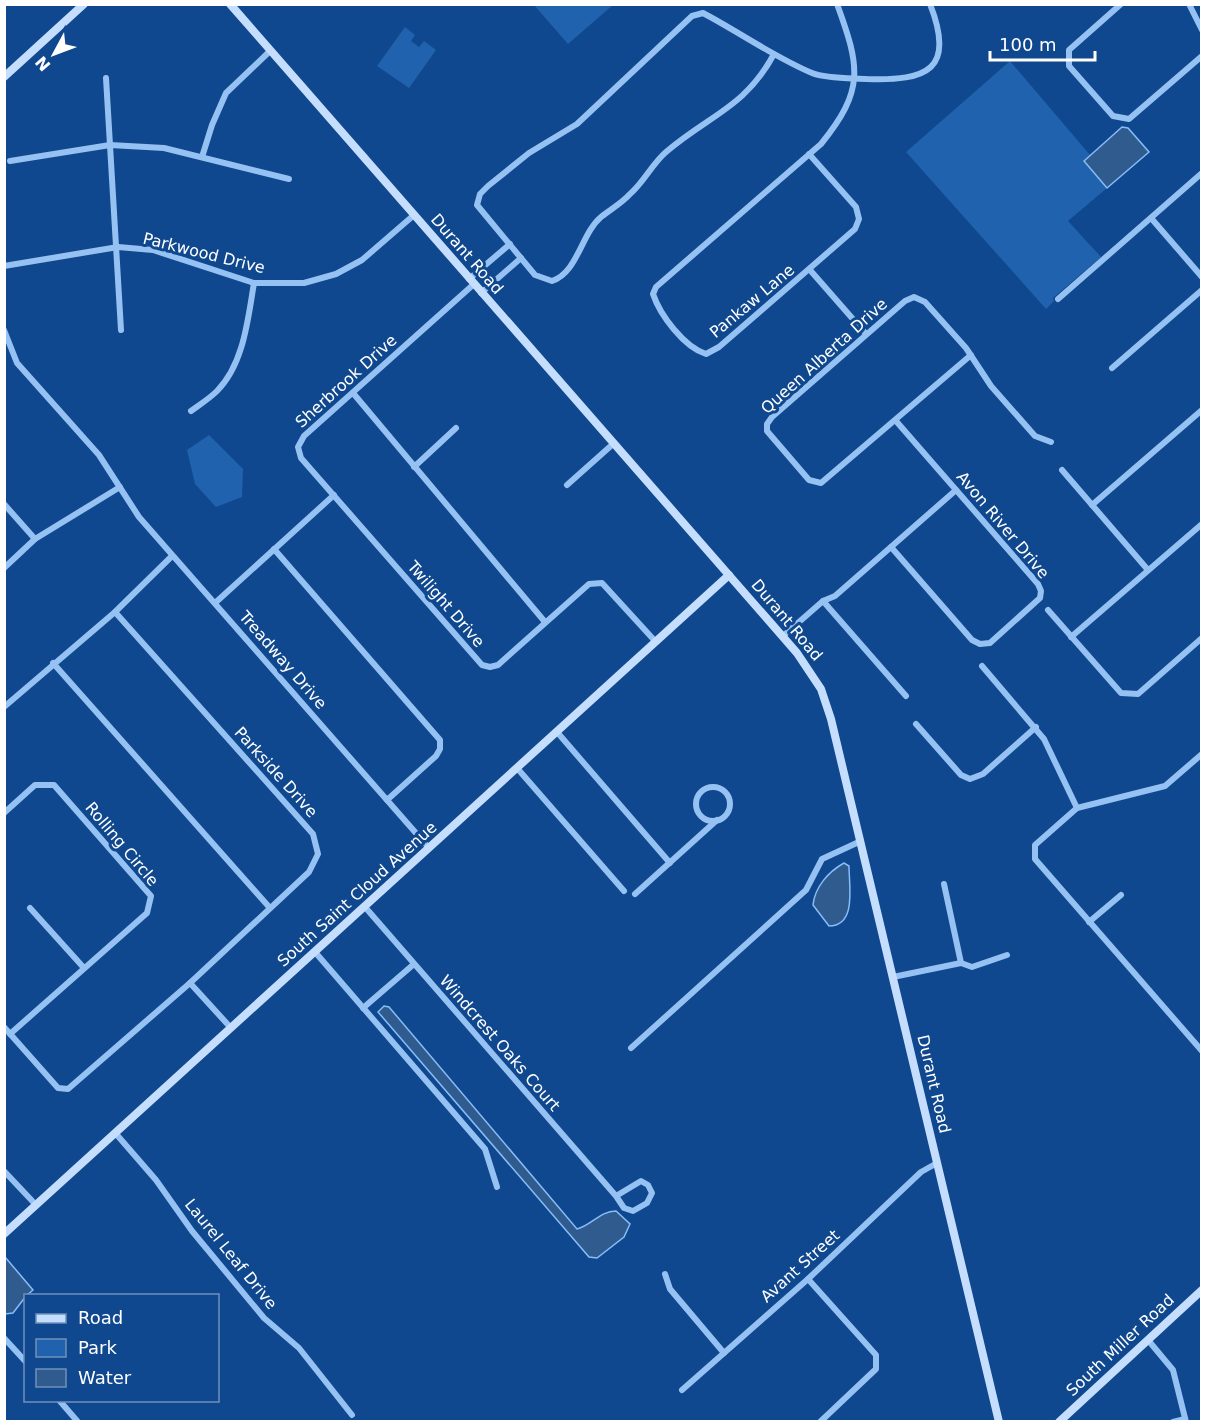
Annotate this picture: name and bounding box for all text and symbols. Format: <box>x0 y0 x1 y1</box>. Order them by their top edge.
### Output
north arrow <box>24 24 84 84</box>
scale bar <box>990 24 1095 62</box>
text: 100 m <box>999 34 1057 55</box>
text: N <box>31 52 55 75</box>
street label: Durant Road <box>427 210 507 298</box>
street label: Parkwood Drive <box>141 229 267 277</box>
street label: Pankaw Lane <box>706 260 798 342</box>
street label: Queen Alberta Drive <box>757 294 891 418</box>
street label: Sherbrook Drive <box>291 331 401 431</box>
street label: Avon River Drive <box>953 468 1053 582</box>
street label: Twilight Drive <box>403 556 489 651</box>
street label: Durant Road <box>747 575 827 665</box>
street label: Treadway Drive <box>235 606 331 713</box>
street label: Parkside Drive <box>230 723 322 821</box>
street label: Rolling Circle <box>81 798 163 890</box>
street label: South Saint Cloud Avenue <box>273 817 441 971</box>
street label: Windcrest Oaks Court <box>436 971 564 1115</box>
street label: Durant Road <box>913 1033 955 1135</box>
street label: Laurel Leaf Drive <box>181 1195 281 1313</box>
street label: Avant Street <box>757 1226 843 1306</box>
street label: South Miller Road <box>1062 1290 1178 1400</box>
legend <box>24 1294 219 1402</box>
text: Road <box>78 1307 123 1328</box>
text: Park <box>78 1337 117 1358</box>
text: Water <box>78 1367 132 1388</box>

